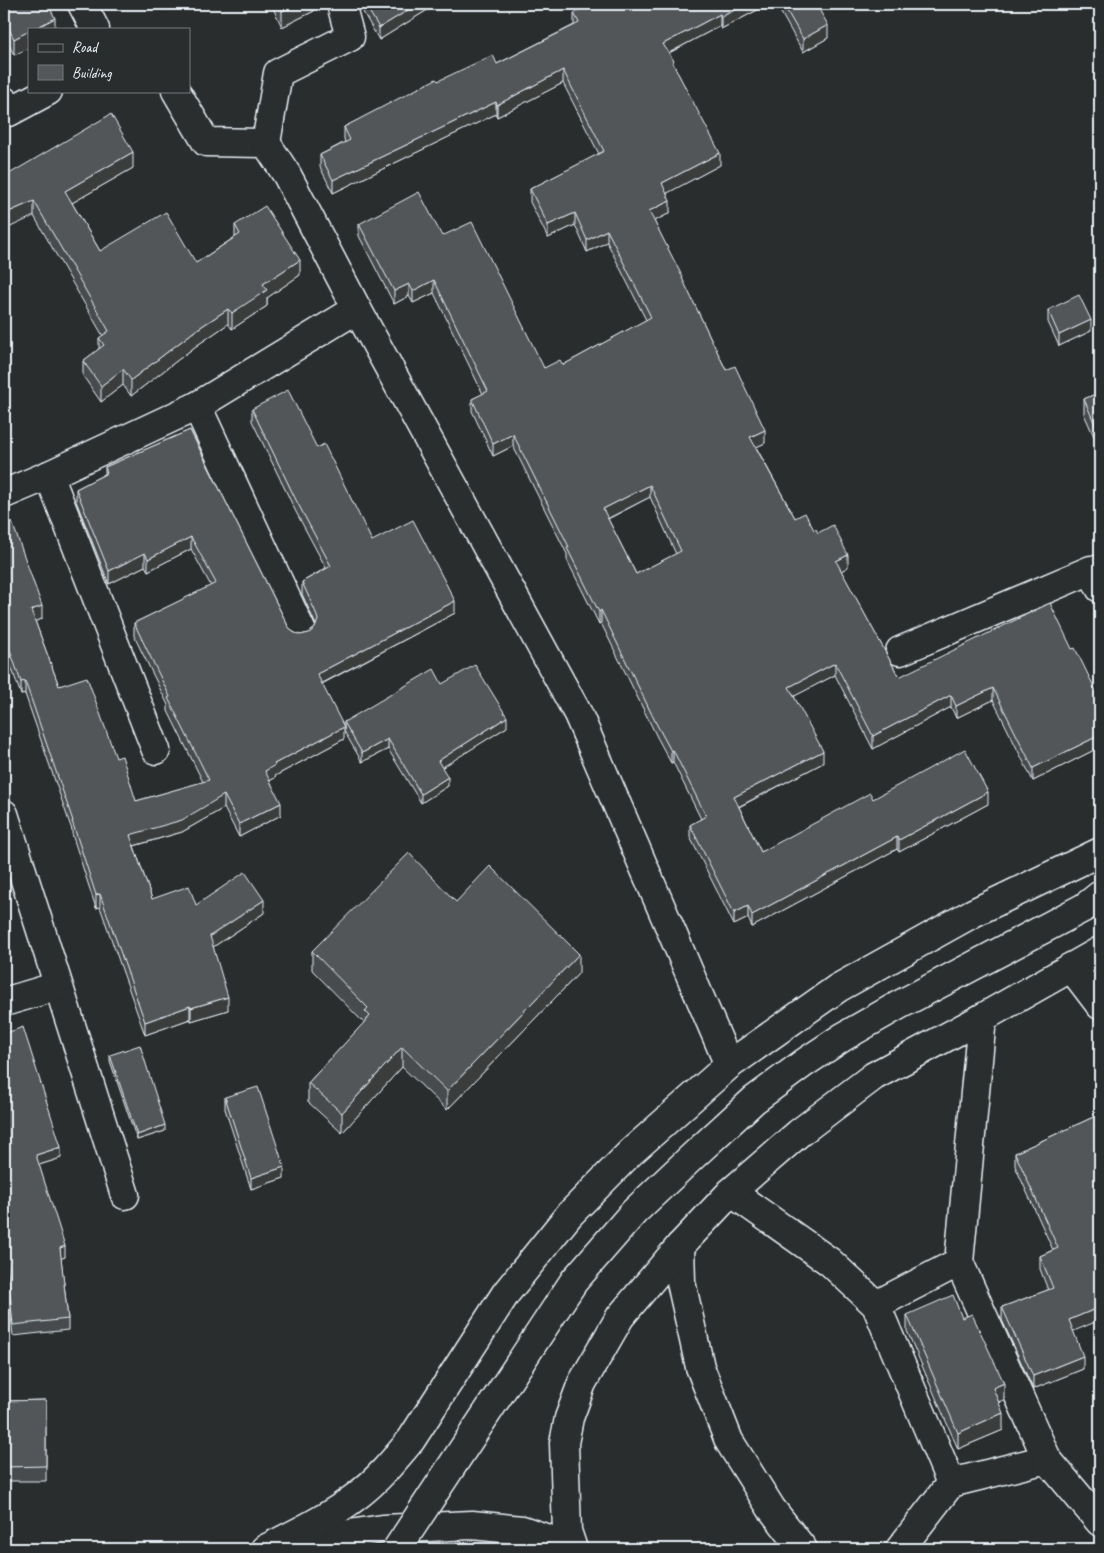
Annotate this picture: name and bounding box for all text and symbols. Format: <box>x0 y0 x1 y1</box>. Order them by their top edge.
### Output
legend <box>28 28 190 92</box>
text: Road <box>72 38 99 57</box>
text: Building <box>72 64 112 83</box>

